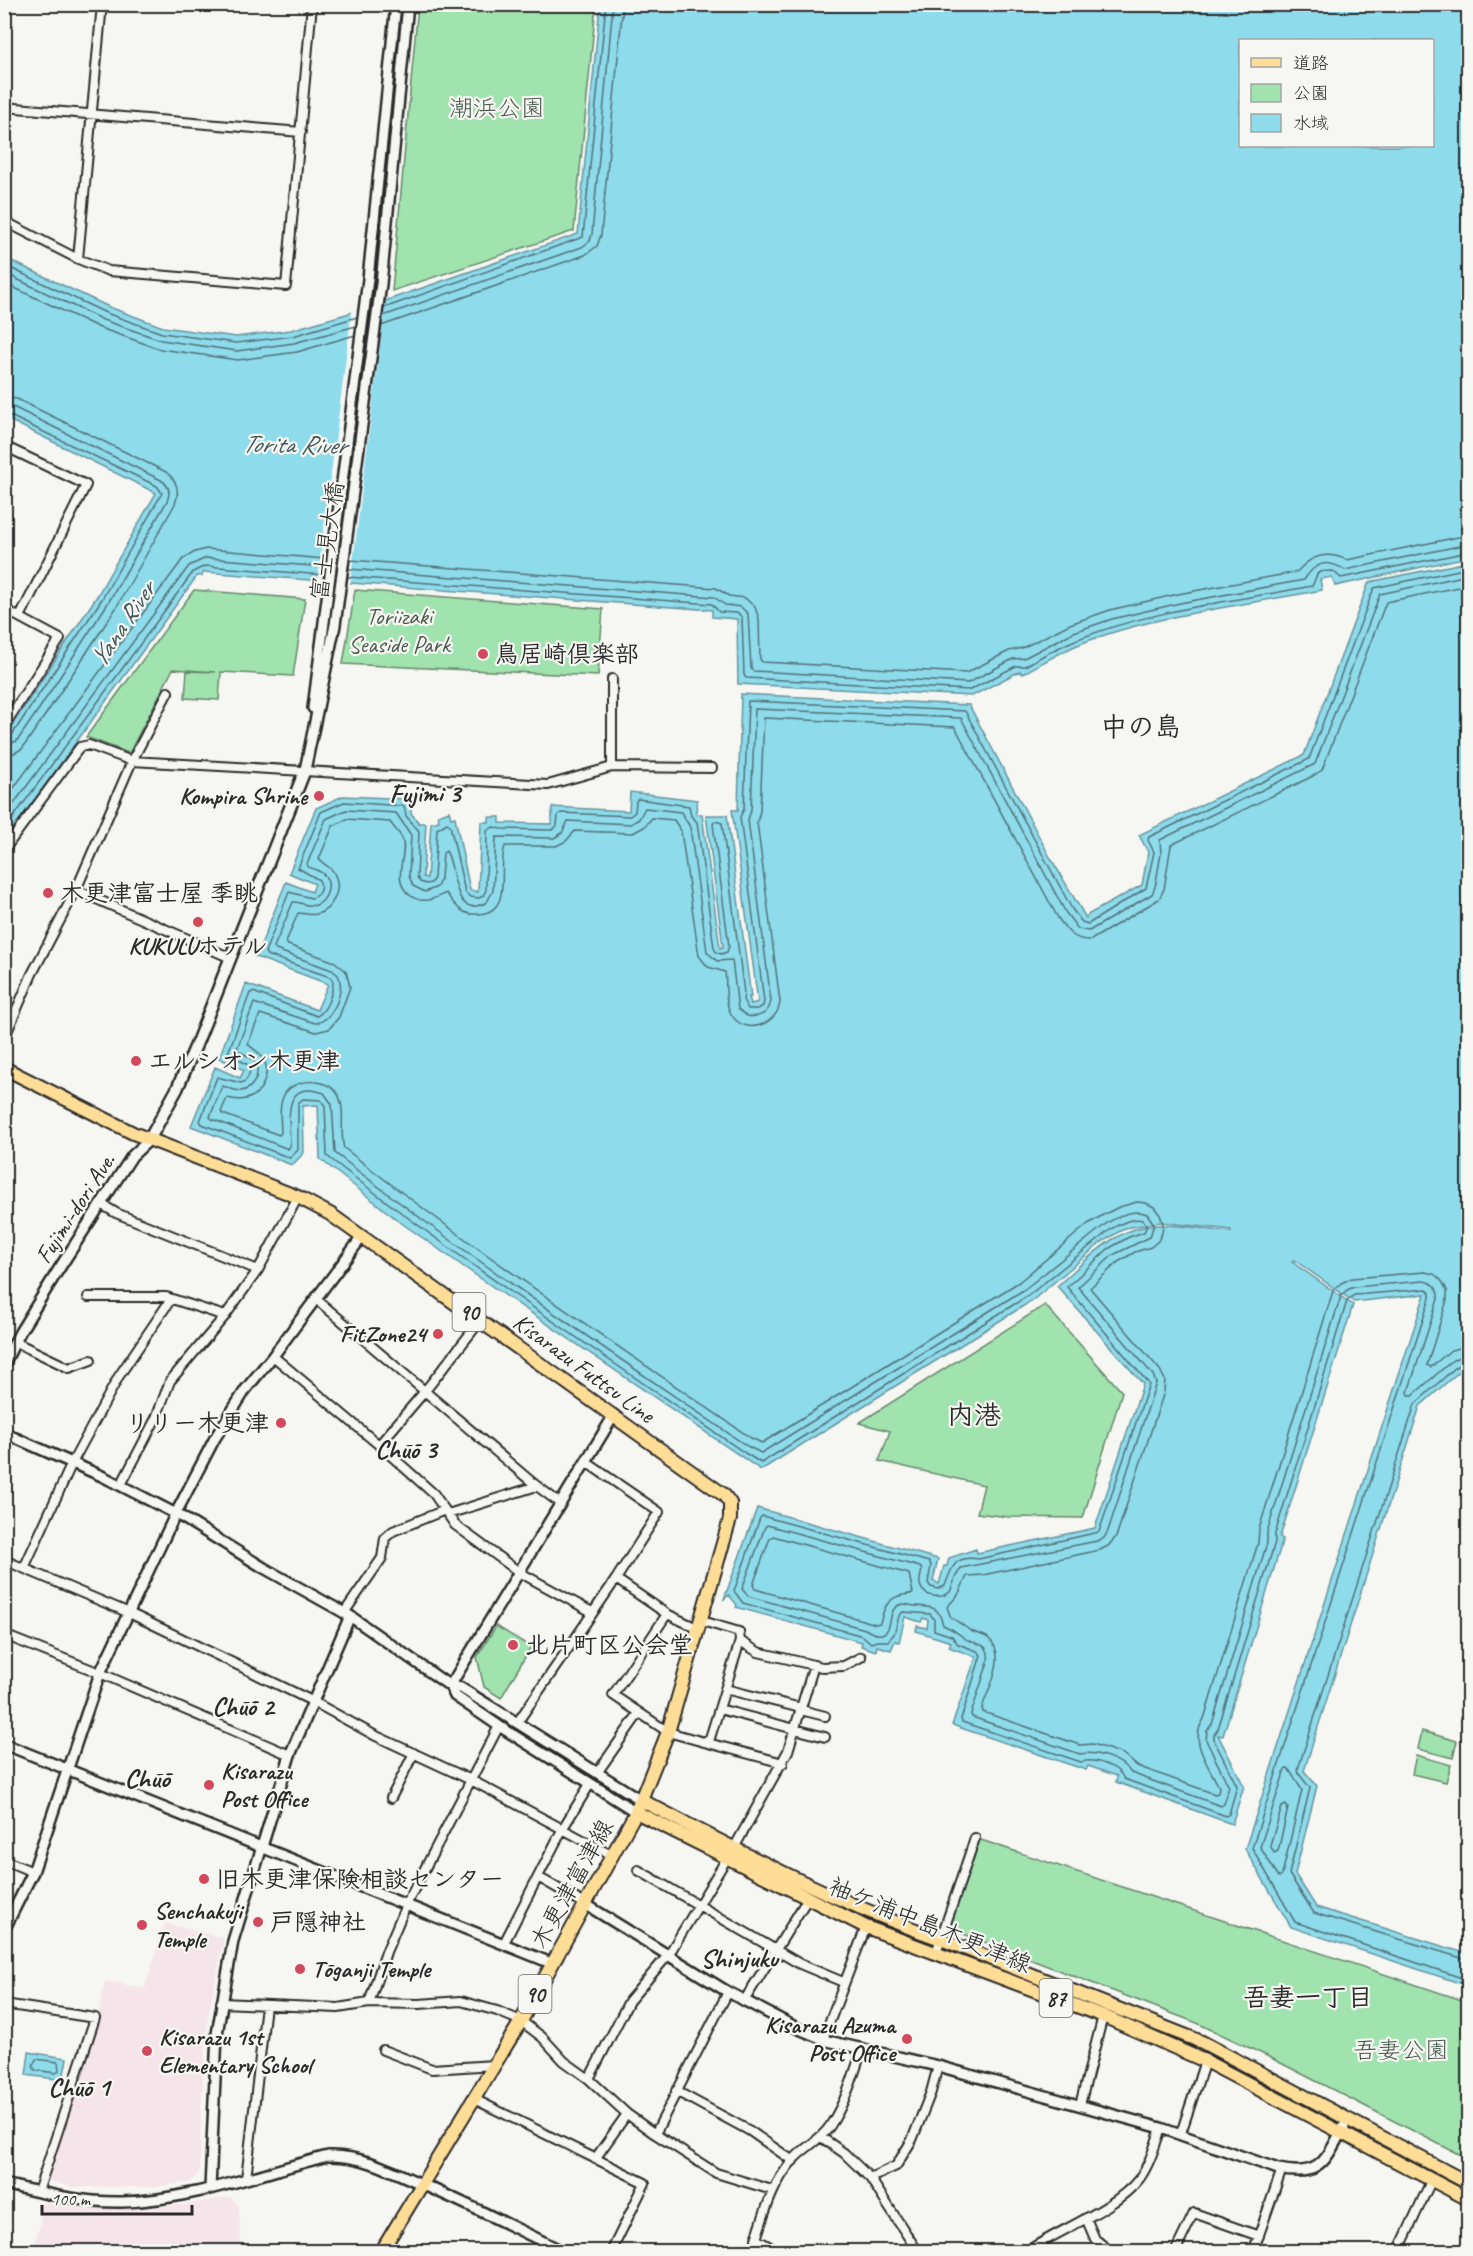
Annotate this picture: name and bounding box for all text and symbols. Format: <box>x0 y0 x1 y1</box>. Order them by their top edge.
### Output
legend <box>1239 39 1434 147</box>
text: 道路 <box>1293 52 1329 74</box>
text: 公園 <box>1293 82 1329 104</box>
park label: 潮浜公園 <box>449 93 545 123</box>
text: 水域 <box>1293 112 1329 134</box>
water label: Torita River <box>242 427 351 462</box>
street label: 富士見大橋 <box>304 479 350 603</box>
water label: Yana River <box>82 572 165 673</box>
park label: Toriizaki Seaside Park <box>348 601 452 659</box>
place label: 鳥居崎倶楽部 <box>495 639 639 669</box>
marker: 鳥居崎倶楽部 <box>476 647 490 661</box>
district label: 中の島 <box>1101 710 1182 744</box>
district label: Fujimi 3 <box>389 777 463 810</box>
place label: Kompira Shrine <box>179 781 309 811</box>
marker: Kompira Shrine <box>312 789 326 803</box>
place label: 木更津富士屋 季眺 <box>60 878 258 908</box>
marker: 木更津富士屋 季眺 <box>41 886 55 900</box>
marker: KUKULUホテル <box>191 915 205 929</box>
place label: KUKULUホテル <box>129 931 267 961</box>
place label: エルシオン木更津 <box>148 1046 340 1076</box>
marker: エルシオン木更津 <box>129 1054 143 1068</box>
street label: Fujimi-dori Ave. <box>28 1147 122 1269</box>
road number: 90 <box>452 1293 486 1331</box>
street label: Kisarazu Futtsu Line <box>508 1307 662 1431</box>
place label: FitZone24 <box>340 1319 429 1349</box>
marker: FitZone24 <box>431 1327 445 1341</box>
district label: 内港 <box>947 1398 1001 1432</box>
place label: リリー木更津 <box>125 1408 269 1438</box>
marker: リリー木更津 <box>274 1416 288 1430</box>
district label: Chūō 3 <box>375 1433 439 1466</box>
place label: 北片町区公会堂 <box>525 1630 693 1660</box>
marker: 北片町区公会堂 <box>506 1638 520 1652</box>
district label: Chūō 2 <box>212 1690 276 1723</box>
place label: Kisarazu Post Office <box>221 1756 309 1814</box>
district label: Chūō <box>124 1761 174 1795</box>
marker: Kisarazu Post Office <box>202 1778 216 1792</box>
street label: 木更津富津線 <box>524 1814 620 1954</box>
place label: 旧木更津保険相談センター <box>216 1864 504 1894</box>
street label: 袖ケ浦中島木更津線 <box>824 1871 1036 1979</box>
marker: 旧木更津保険相談センター <box>197 1872 211 1886</box>
place label: Senchakuji Temple <box>154 1896 245 1954</box>
place label: 戸隠神社 <box>270 1907 366 1937</box>
marker: 戸隠神社 <box>251 1915 265 1929</box>
marker: Senchakuji Temple <box>135 1918 149 1932</box>
district label: Shinjuku <box>700 1942 780 1975</box>
place label: Tōganji Temple <box>312 1954 432 1984</box>
marker: Tōganji Temple <box>293 1962 307 1976</box>
road number: 90 <box>518 1975 552 2013</box>
road number: 87 <box>1040 1979 1072 2017</box>
district label: 吾妻一丁目 <box>1243 1981 1373 2014</box>
place label: Kisarazu Azuma Post Office <box>765 2010 897 2068</box>
place label: Kisarazu 1st Elementary School <box>159 2022 316 2080</box>
marker: Kisarazu Azuma Post Office <box>900 2032 914 2046</box>
park label: 吾妻公園 <box>1353 2035 1449 2065</box>
marker: Kisarazu 1st Elementary School <box>140 2044 154 2058</box>
district label: Chūō 1 <box>48 2071 113 2104</box>
scale bar <box>42 2178 192 2216</box>
text: 100 m <box>51 2188 92 2210</box>

